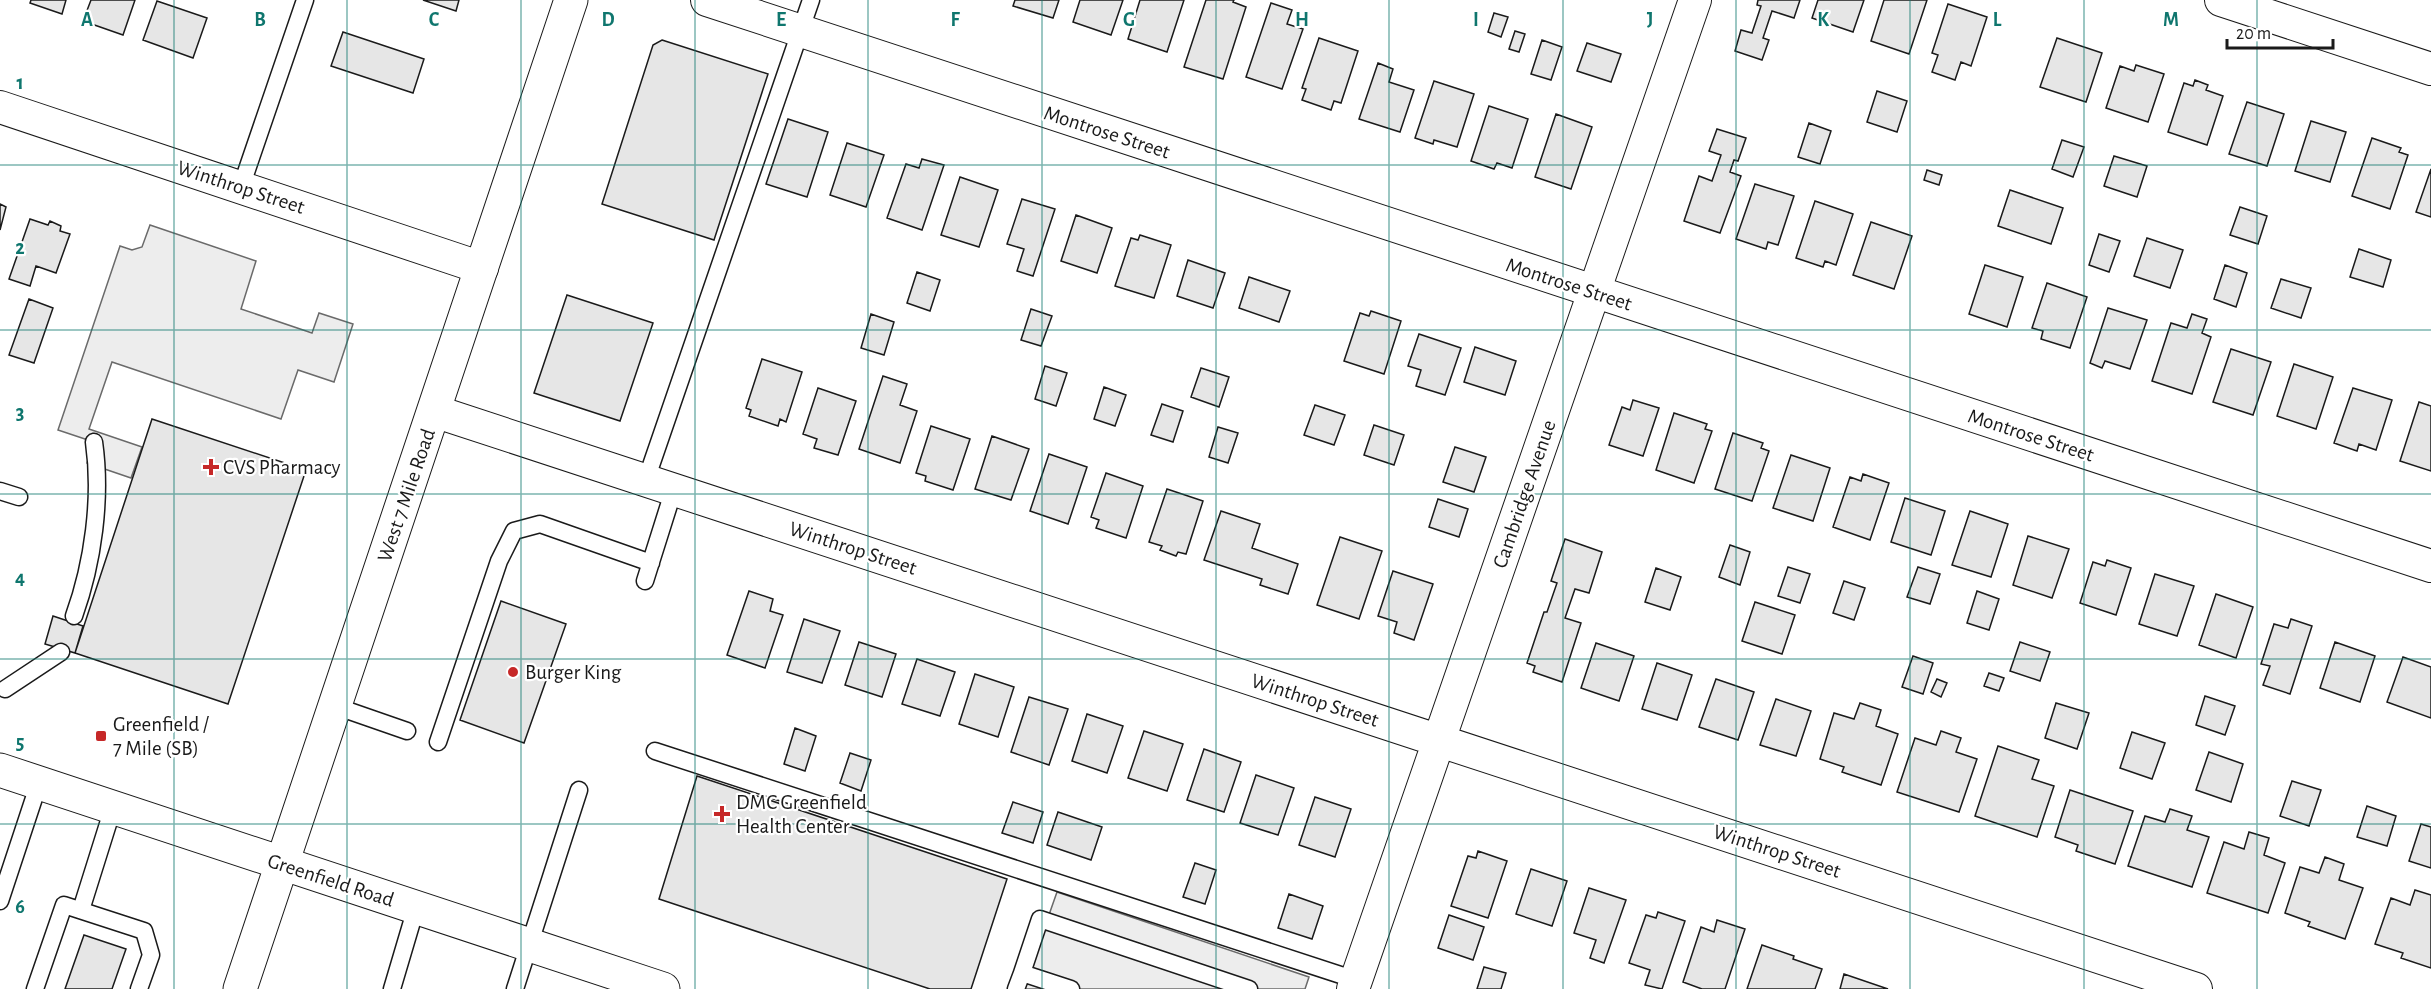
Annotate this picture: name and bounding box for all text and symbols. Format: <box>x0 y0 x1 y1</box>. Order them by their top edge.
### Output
text: A <box>81 10 93 30</box>
text: B <box>254 10 266 30</box>
text: C <box>429 10 440 30</box>
text: D <box>601 10 615 30</box>
text: E <box>776 10 786 30</box>
text: F <box>950 10 960 30</box>
text: G <box>1123 10 1135 30</box>
text: H <box>1295 10 1309 30</box>
text: I <box>1473 10 1479 30</box>
text: J <box>1647 10 1653 30</box>
text: K <box>1817 10 1829 30</box>
text: L <box>1993 10 2002 30</box>
text: M <box>2163 10 2179 30</box>
scale bar <box>2227 12 2334 50</box>
text: 20 m <box>2236 25 2271 43</box>
text: 1 <box>16 73 24 93</box>
street label: Montrose Street <box>1041 102 1173 163</box>
street label: Winthrop Street <box>174 157 307 218</box>
text: 2 <box>15 238 25 258</box>
street label: Montrose Street <box>1503 254 1635 315</box>
text: 3 <box>16 403 24 423</box>
street label: Montrose Street <box>1965 405 2097 466</box>
street label: Cambridge Avenue <box>1489 417 1560 571</box>
street label: West 7 Mile Road <box>374 426 439 564</box>
place label: CVS Pharmacy <box>223 457 341 478</box>
marker: CVS Pharmacy <box>204 460 218 474</box>
street label: Winthrop Street <box>786 518 919 579</box>
text: 4 <box>15 568 25 588</box>
place label: Burger King <box>525 662 622 683</box>
marker: Burger King <box>506 665 520 679</box>
street label: Winthrop Street <box>1248 670 1381 731</box>
place label: Greenfield / 7 Mile (SB) <box>113 714 210 759</box>
marker: Greenfield / 7 Mile (SB) <box>94 729 108 743</box>
text: 5 <box>16 733 24 753</box>
place label: DMC Greenfield Health Center <box>736 792 867 837</box>
marker: DMC Greenfield Health Center <box>713 805 731 823</box>
street label: Winthrop Street <box>1710 821 1843 882</box>
street label: Greenfield Road <box>265 850 397 911</box>
text: 6 <box>15 897 25 917</box>

